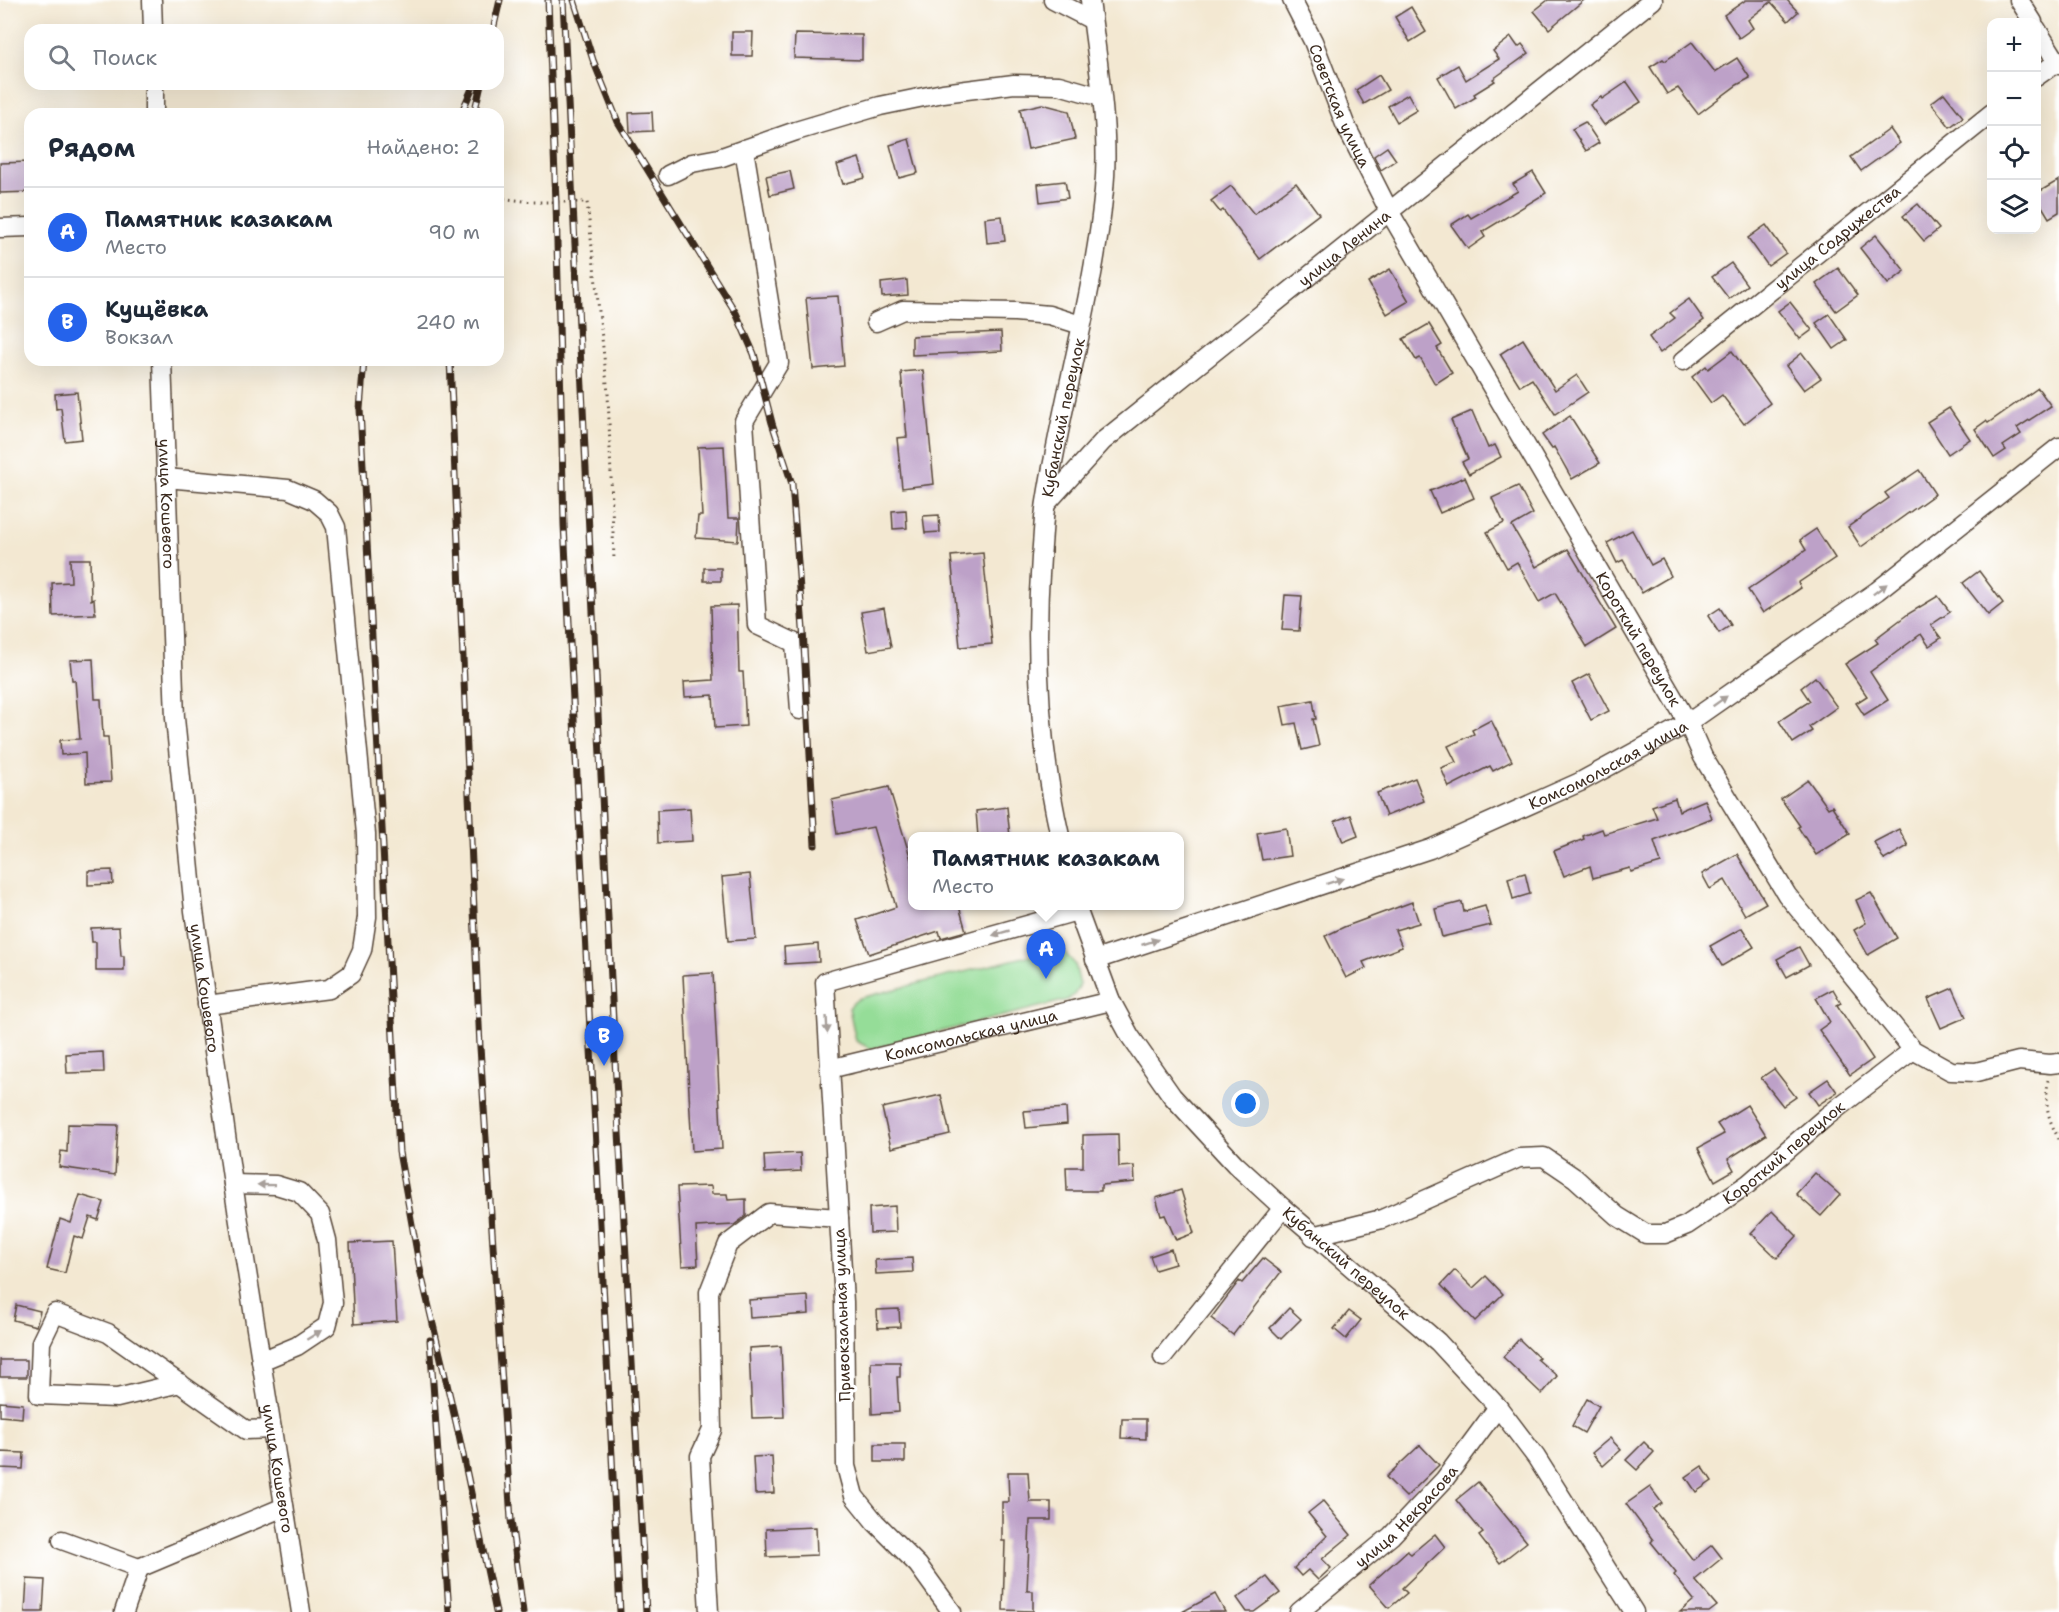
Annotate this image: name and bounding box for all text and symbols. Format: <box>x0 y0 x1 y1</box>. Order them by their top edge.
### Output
map controls <box>1987 18 2041 234</box>
button: + <box>1987 18 2041 72</box>
search box <box>24 24 504 90</box>
icon: search <box>45 41 78 74</box>
street label: Советская улица <box>1305 41 1376 171</box>
text: Поиск <box>93 43 157 72</box>
button: − <box>1987 72 2041 126</box>
button: locate <box>1987 126 2041 180</box>
text: Рядом <box>48 130 135 165</box>
text: Найдено: 2 <box>367 134 480 160</box>
street label: улица Содружества <box>1770 180 1905 294</box>
button: layers <box>1987 180 2041 234</box>
street label: улица Ленина <box>1294 204 1395 291</box>
text: Памятник казакам <box>105 205 332 234</box>
text: A <box>60 219 75 245</box>
text: 90 m <box>428 219 480 245</box>
text: Место <box>105 234 167 260</box>
text: Кущёвка <box>105 295 208 324</box>
text: B <box>61 309 74 335</box>
text: 240 m <box>415 309 480 335</box>
text: Вокзал <box>105 324 173 350</box>
street label: Кубанский переулок <box>1036 335 1089 499</box>
street label: улица Кошевого <box>154 438 180 569</box>
street label: Короткий переулок <box>1591 568 1687 710</box>
one-way arrow <box>1871 583 1887 595</box>
one-way arrow <box>1712 696 1728 707</box>
street label: Комсомольская улица <box>1525 715 1691 814</box>
popup <box>908 832 1184 910</box>
text: Памятник казакам <box>932 844 1160 873</box>
text: Место <box>932 873 994 899</box>
one-way arrow <box>1326 875 1344 885</box>
street label: улица Кошевого <box>185 922 225 1054</box>
one-way arrow <box>992 928 1010 938</box>
pin: A <box>1026 930 1066 979</box>
one-way arrow <box>1141 936 1159 946</box>
street label: Комсомольская улица <box>883 1004 1059 1066</box>
pin: B <box>584 1016 624 1066</box>
one-way arrow <box>822 1016 831 1035</box>
your location <box>1231 1089 1260 1118</box>
street label: Короткий переулок <box>1718 1096 1849 1209</box>
one-way arrow <box>257 1180 276 1189</box>
street label: Кубанский переулок <box>1278 1202 1415 1324</box>
street label: Привокзальная улица <box>828 1228 856 1402</box>
one-way arrow <box>306 1330 322 1341</box>
street label: улица Кошевого <box>258 1402 299 1534</box>
street label: улица Некрасова <box>1350 1461 1462 1572</box>

